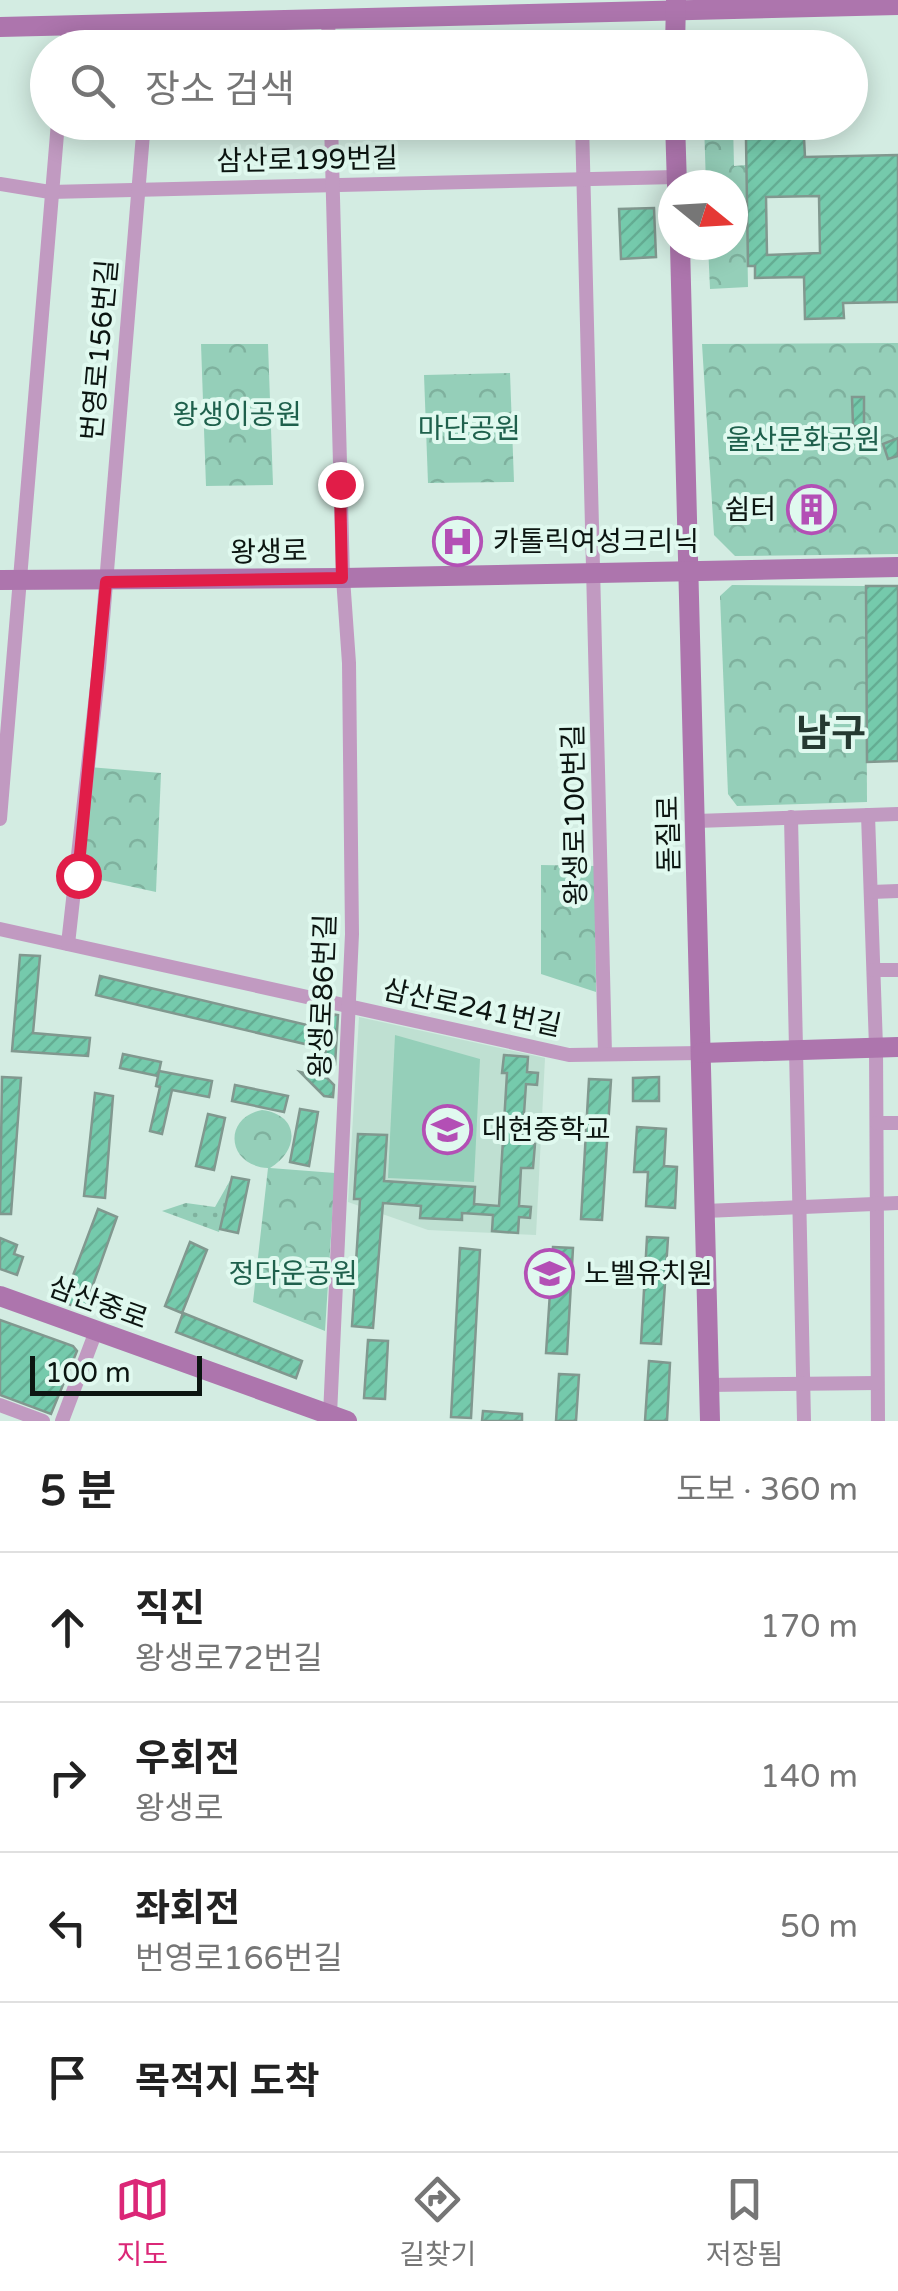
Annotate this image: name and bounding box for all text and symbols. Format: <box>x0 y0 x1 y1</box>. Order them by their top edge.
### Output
search box <box>30 30 868 140</box>
icon: search <box>65 58 120 113</box>
text: 장소 검색 <box>145 67 295 113</box>
street label: 삼산로199번길 <box>216 141 398 179</box>
north arrow <box>658 170 748 260</box>
street label: 번영로156번길 <box>75 258 125 442</box>
park label: 왕생이공원 <box>173 398 301 432</box>
park label: 마단공원 <box>417 412 521 446</box>
park label: 울산문화공원 <box>726 423 880 457</box>
route end <box>318 462 364 508</box>
building icon: 쉼터 <box>785 484 837 536</box>
place label: 쉼터 <box>724 493 776 527</box>
hospital icon: 카톨릭여성크리닉 <box>432 516 484 568</box>
place label: 카톨릭여성크리닉 <box>493 525 699 559</box>
street label: 왕생로 <box>230 534 308 570</box>
district label: 남구 <box>796 711 866 757</box>
street label: 왕생로100번길 <box>556 724 594 906</box>
street label: 돋질로 <box>651 795 687 873</box>
route start <box>56 853 102 899</box>
street label: 왕생로86번길 <box>303 913 343 1079</box>
street label: 삼산로241번길 <box>380 972 564 1044</box>
school or university icon: 대현중학교 <box>421 1104 473 1156</box>
place label: 대현중학교 <box>482 1113 611 1147</box>
school or university icon: 노벨유치원 <box>523 1248 575 1300</box>
park label: 정다운공원 <box>229 1257 357 1291</box>
place label: 노벨유치원 <box>584 1257 713 1291</box>
street label: 삼산중로 <box>44 1269 152 1337</box>
scale bar <box>30 1351 202 1396</box>
text: 100 m <box>45 1356 131 1390</box>
text: 5 분 <box>40 1466 116 1517</box>
text: 도보 · 360 m <box>676 1471 858 1509</box>
text: 직진 <box>135 1586 205 1632</box>
icon: ahead <box>40 1600 95 1655</box>
text: 170 m <box>760 1608 858 1646</box>
text: 왕생로72번길 <box>135 1640 322 1678</box>
text: 우회전 <box>135 1736 240 1782</box>
icon: right <box>40 1750 95 1805</box>
text: 140 m <box>760 1758 858 1796</box>
text: 왕생로 <box>135 1790 223 1828</box>
text: 좌회전 <box>135 1886 240 1932</box>
icon: left <box>40 1900 95 1955</box>
text: 50 m <box>780 1908 858 1946</box>
text: 번영로166번길 <box>135 1940 343 1978</box>
icon: arrive <box>40 2050 95 2105</box>
text: 목적지 도착 <box>135 2059 320 2105</box>
tab: 지도 <box>115 2172 170 2272</box>
tab: 길찾기 <box>399 2172 476 2272</box>
tab: 저장됨 <box>706 2172 783 2272</box>

